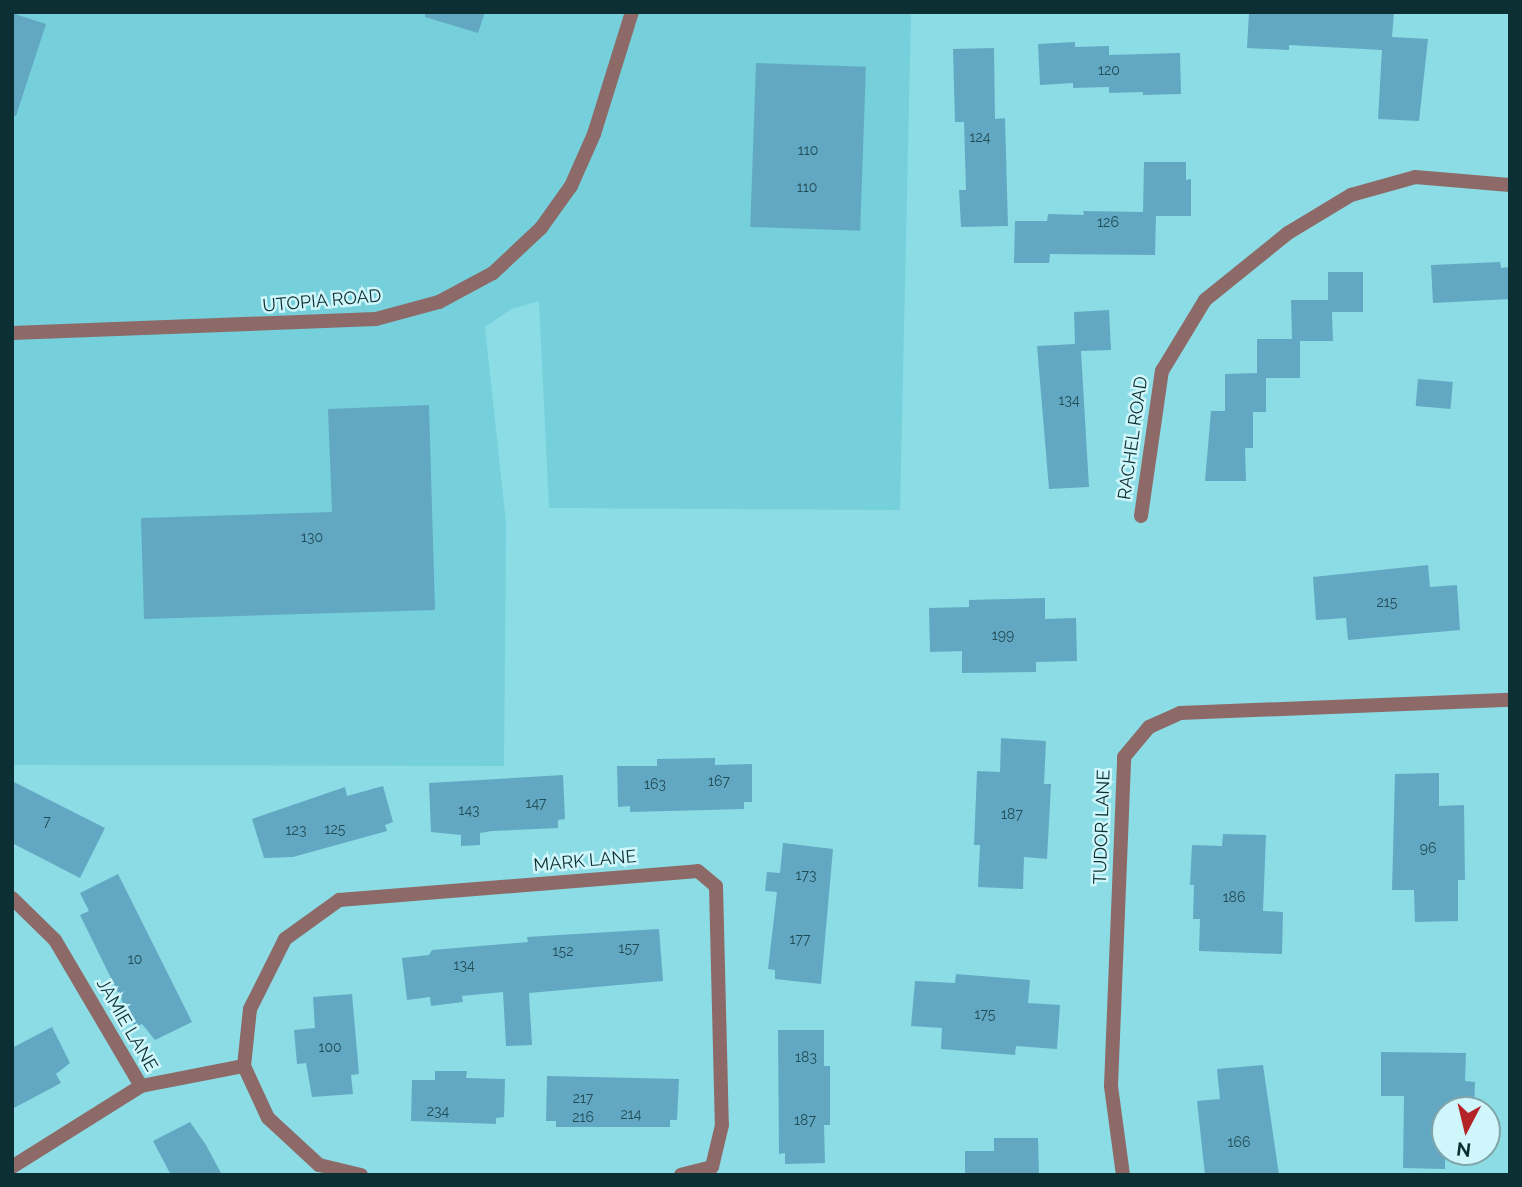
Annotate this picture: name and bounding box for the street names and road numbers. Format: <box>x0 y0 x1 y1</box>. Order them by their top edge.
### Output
street label: UTOPIA ROAD <box>261 285 383 317</box>
street label: RACHEL ROAD <box>1114 375 1152 501</box>
street label: TUDOR LANE <box>1089 769 1115 885</box>
street label: MARK LANE <box>533 846 637 876</box>
street label: JAMIE LANE <box>92 975 162 1075</box>

